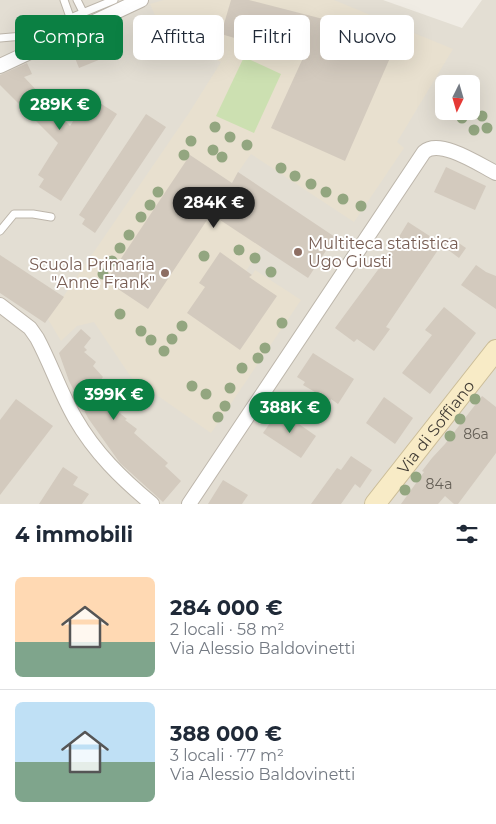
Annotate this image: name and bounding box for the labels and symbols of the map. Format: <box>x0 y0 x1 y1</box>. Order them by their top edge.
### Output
north arrow <box>435 75 480 120</box>
pin: 289K € <box>19 88 101 131</box>
pin: 284K € <box>173 186 255 229</box>
place label: Multiteca statistica Ugo Giusti <box>308 234 459 271</box>
marker: Multiteca statistica Ugo Giusti <box>292 246 304 258</box>
place label: Scuola Primaria "Anne Frank" <box>29 255 155 292</box>
marker: Scuola Primaria "Anne Frank" <box>159 267 171 279</box>
street label: Via di Soffiano <box>393 377 479 478</box>
pin: 399K € <box>73 378 155 421</box>
pin: 388K € <box>249 392 331 434</box>
house number: 86a <box>463 425 489 443</box>
house number: 84a <box>426 475 452 493</box>

